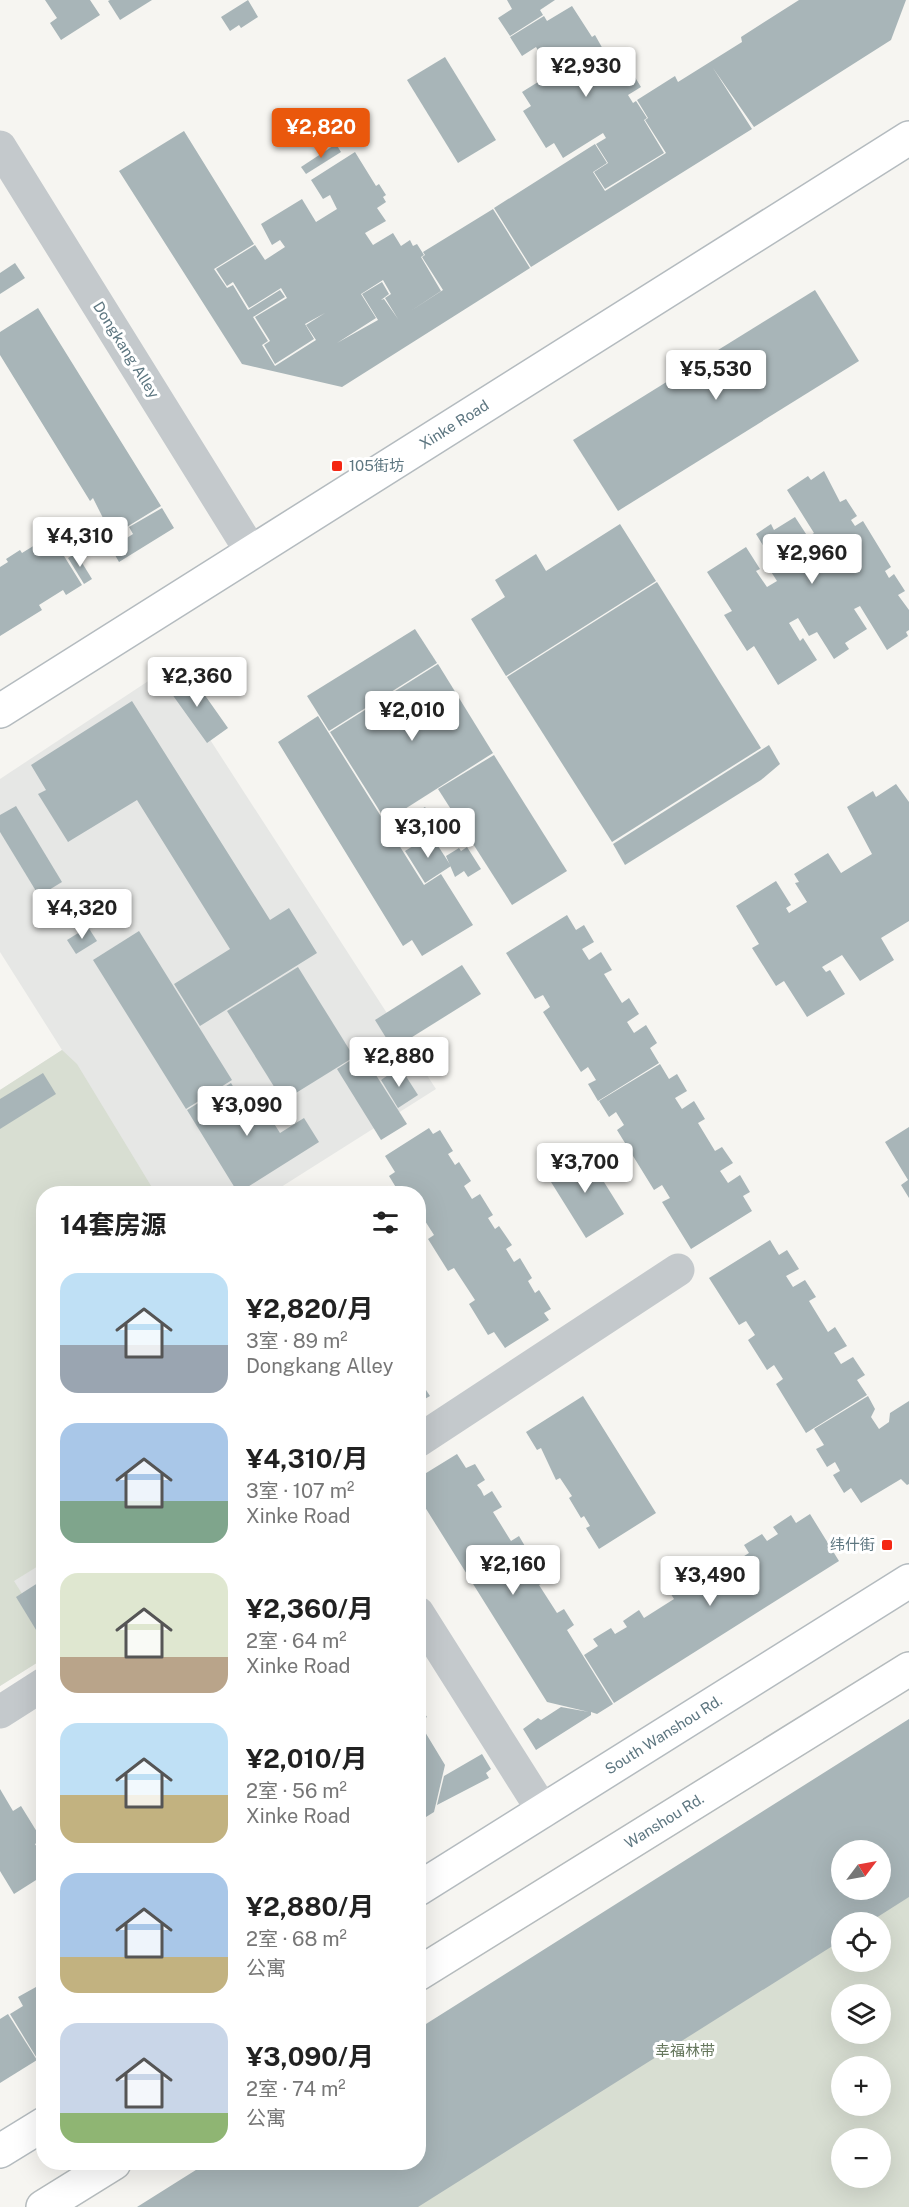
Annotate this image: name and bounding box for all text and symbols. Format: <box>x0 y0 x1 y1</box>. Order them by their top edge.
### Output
pin: ¥2,930 <box>537 47 635 98</box>
text: ¥2,930 <box>551 54 621 78</box>
pin: ¥2,820 <box>272 108 370 159</box>
text: ¥2,820 <box>286 115 356 139</box>
street label: Dongkang Alley <box>90 298 163 401</box>
pin: ¥5,530 <box>667 350 765 401</box>
text: ¥5,530 <box>680 357 752 381</box>
street label: Xinke Road <box>416 396 492 452</box>
place label: 105街坊 <box>349 457 404 474</box>
marker: 105街坊 <box>330 459 344 473</box>
pin: ¥4,310 <box>31 517 129 568</box>
text: ¥4,310 <box>47 524 113 548</box>
pin: ¥2,960 <box>763 534 861 585</box>
text: ¥2,960 <box>777 541 847 565</box>
pin: ¥2,360 <box>148 657 246 708</box>
text: ¥2,360 <box>162 664 232 688</box>
pin: ¥2,010 <box>363 691 461 742</box>
text: ¥2,010 <box>379 698 445 722</box>
pin: ¥3,100 <box>379 808 477 859</box>
text: ¥3,100 <box>395 815 461 839</box>
pin: ¥4,320 <box>33 889 131 940</box>
text: ¥4,320 <box>47 896 117 920</box>
pin: ¥2,880 <box>350 1037 448 1088</box>
text: ¥2,880 <box>363 1044 435 1068</box>
pin: ¥3,090 <box>198 1086 296 1137</box>
text: ¥3,090 <box>212 1093 282 1117</box>
pin: ¥3,700 <box>536 1143 634 1194</box>
text: ¥3,700 <box>551 1150 619 1174</box>
icon: filters <box>369 1206 402 1239</box>
text: 14套房源 <box>60 1209 166 1240</box>
text: ¥2,820/月 <box>246 1293 373 1324</box>
icon: home <box>108 1297 180 1369</box>
text: 3室 · 89 m² <box>246 1329 348 1353</box>
text: Dongkang Alley <box>246 1354 393 1378</box>
text: ¥4,310/月 <box>246 1443 368 1474</box>
icon: home <box>108 1447 180 1519</box>
text: 3室 · 107 m² <box>246 1479 354 1503</box>
text: Xinke Road <box>246 1504 351 1528</box>
place label: 纬什街 <box>830 1536 875 1553</box>
marker: 纬什街 <box>880 1538 894 1552</box>
pin: ¥2,160 <box>464 1545 562 1596</box>
text: ¥2,160 <box>480 1552 546 1576</box>
pin: ¥3,490 <box>661 1556 759 1607</box>
text: ¥3,490 <box>674 1563 746 1587</box>
text: ¥2,360/月 <box>246 1593 374 1624</box>
icon: home <box>108 1597 180 1669</box>
text: 2室 · 64 m² <box>246 1629 347 1653</box>
text: Xinke Road <box>246 1654 351 1678</box>
street label: South Wanshou Rd. <box>602 1691 725 1778</box>
text: ¥2,010/月 <box>246 1743 367 1774</box>
icon: home <box>108 1747 180 1819</box>
text: 2室 · 56 m² <box>246 1779 347 1803</box>
street label: Wanshou Rd. <box>621 1790 707 1851</box>
text: Xinke Road <box>246 1804 351 1828</box>
north arrow <box>831 1840 891 1900</box>
map controls <box>831 1840 891 2188</box>
text: ¥2,880/月 <box>246 1891 374 1922</box>
icon: home <box>108 1897 180 1969</box>
button: locate <box>831 1912 891 1972</box>
text: 2室 · 68 m² <box>246 1927 347 1951</box>
text: 公寓 <box>246 1956 286 1980</box>
button: layers <box>831 1984 891 2044</box>
text: ¥3,090/月 <box>246 2041 374 2072</box>
park label: 幸福林带 <box>655 2042 715 2059</box>
icon: home <box>108 2047 180 2119</box>
button: + <box>831 2056 891 2116</box>
text: 2室 · 74 m² <box>246 2077 346 2101</box>
text: 公寓 <box>246 2106 286 2130</box>
button: − <box>831 2128 891 2188</box>

